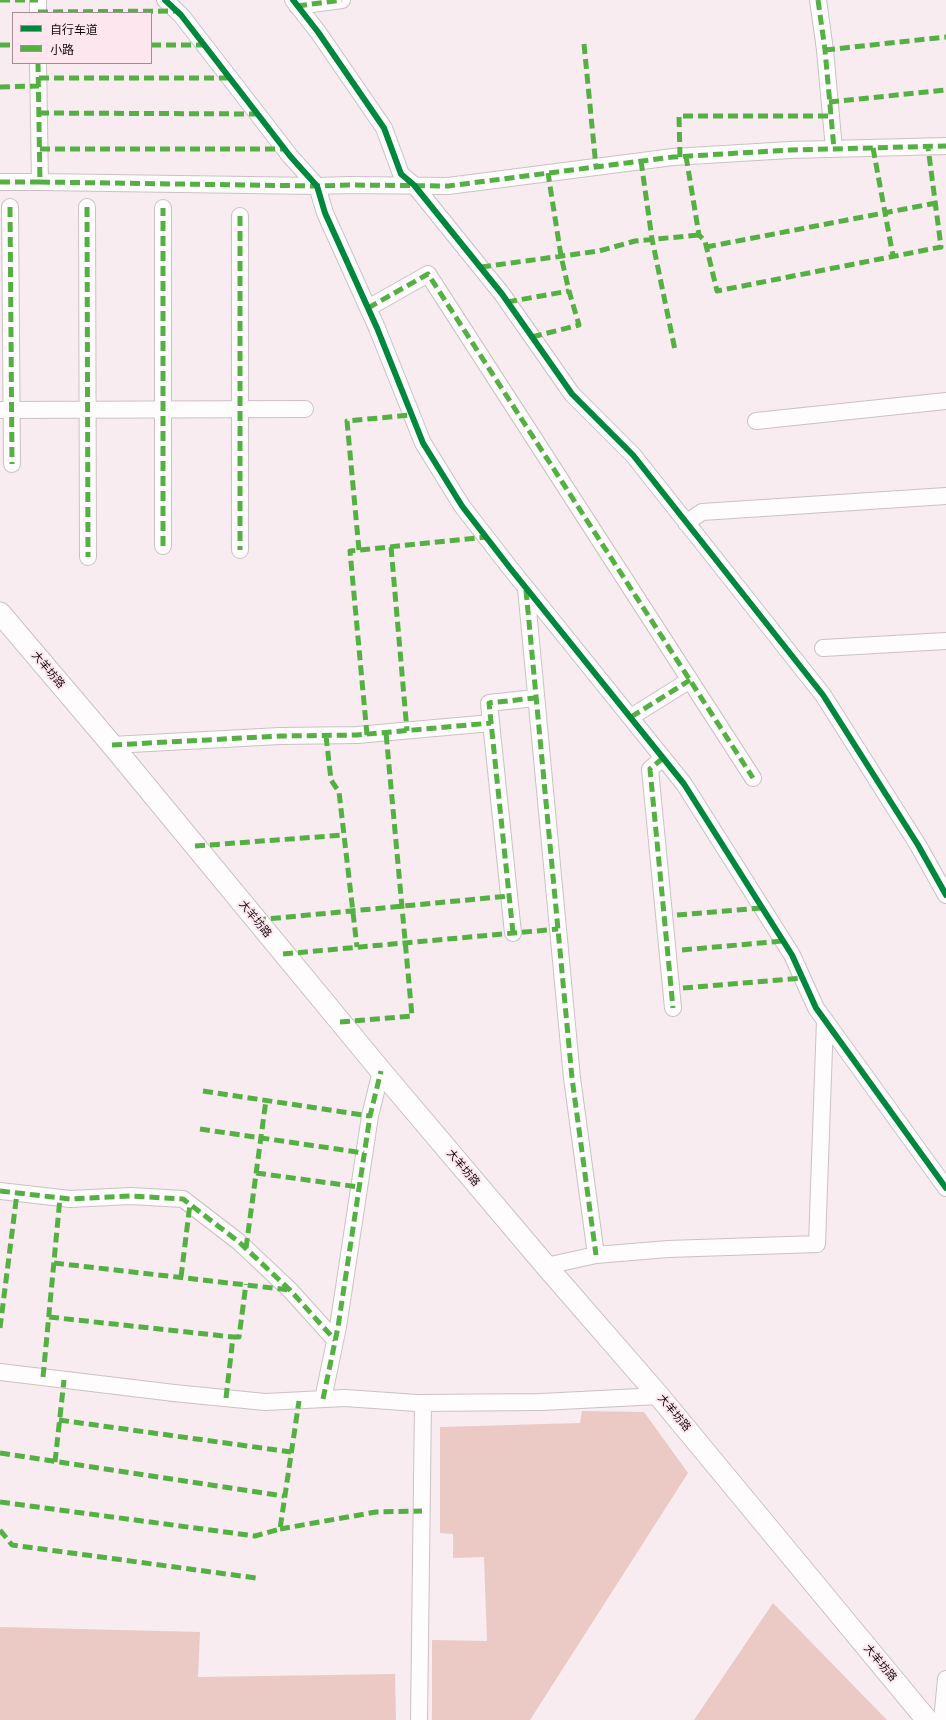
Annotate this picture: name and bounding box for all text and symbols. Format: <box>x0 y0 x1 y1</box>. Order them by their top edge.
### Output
legend <box>12 12 152 64</box>
text: 自行车道 <box>50 22 98 37</box>
text: 小路 <box>50 42 74 57</box>
street label: 大羊坊路 <box>29 649 67 691</box>
street label: 大羊坊路 <box>236 898 274 940</box>
street label: 大羊坊路 <box>444 1147 482 1189</box>
street label: 大羊坊路 <box>655 1392 693 1434</box>
street label: 大羊坊路 <box>861 1642 899 1684</box>

